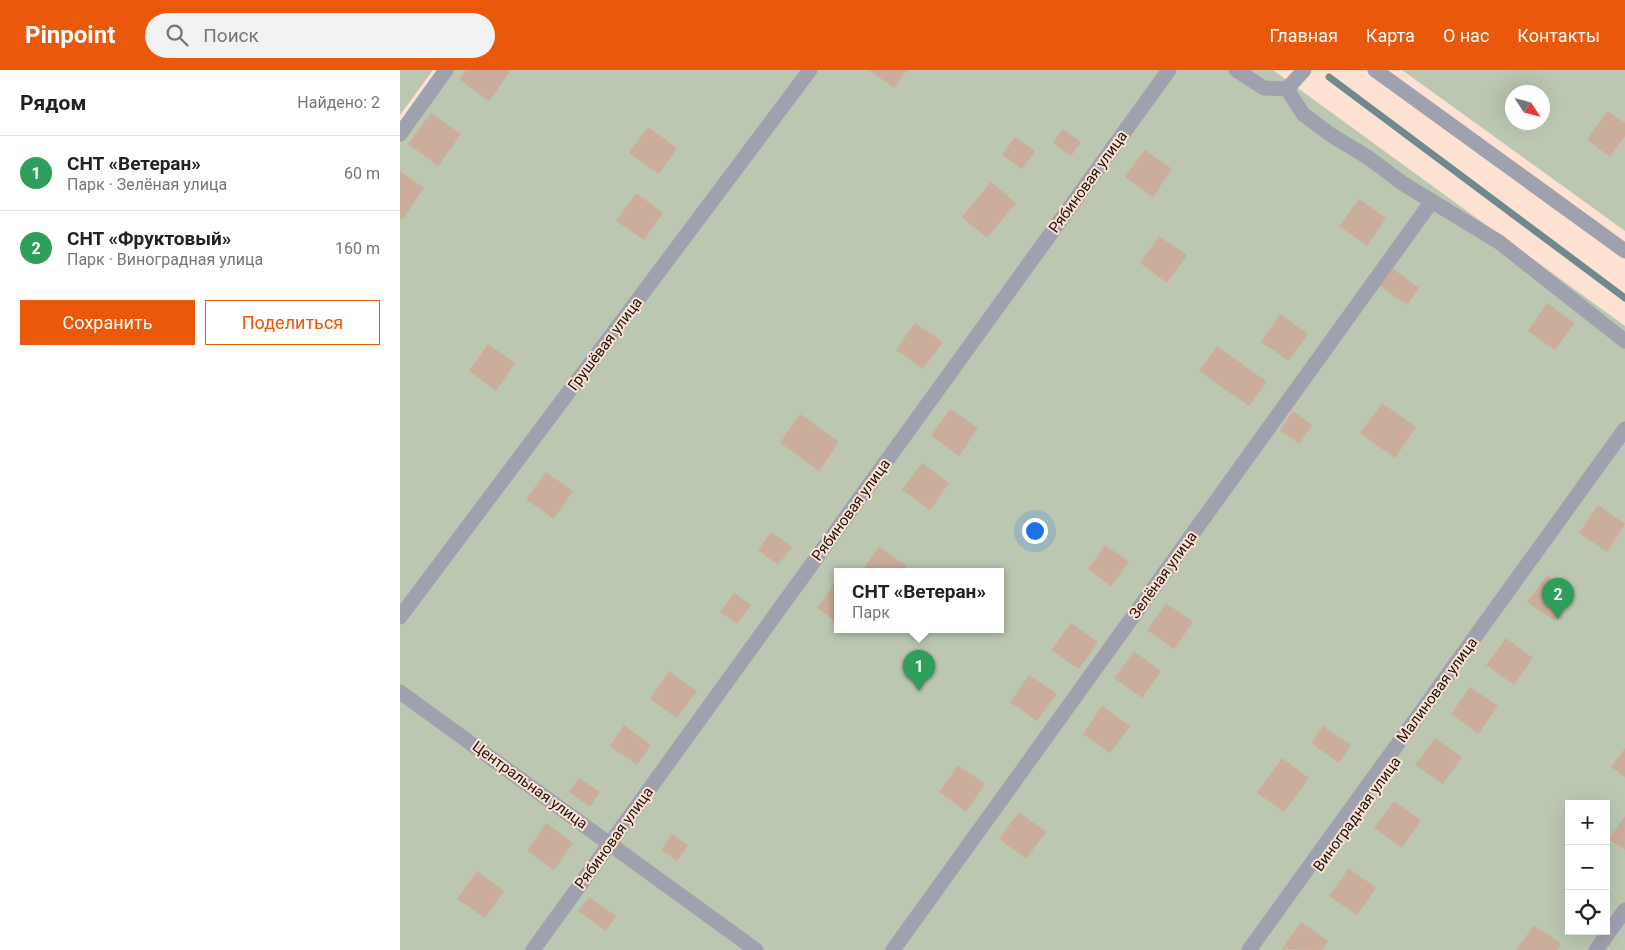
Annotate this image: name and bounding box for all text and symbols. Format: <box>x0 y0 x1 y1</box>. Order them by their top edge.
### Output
search box <box>145 13 495 58</box>
text: Pinpoint <box>25 21 115 49</box>
icon: search <box>163 21 191 49</box>
text: Поиск <box>203 24 259 47</box>
text: Главная <box>1269 25 1338 46</box>
text: Карта <box>1366 25 1415 46</box>
text: О нас <box>1443 25 1489 46</box>
text: Контакты <box>1517 25 1600 46</box>
north arrow <box>1505 85 1550 130</box>
text: Рядом <box>20 91 86 115</box>
text: Найдено: 2 <box>297 93 380 112</box>
street label: Рябиновая улица <box>1045 128 1131 236</box>
text: СНТ «Ветеран» <box>67 152 201 175</box>
text: 1 <box>31 164 41 183</box>
text: 60 m <box>344 164 380 183</box>
text: Парк · Зелёная улица <box>67 175 227 194</box>
text: СНТ «Фруктовый» <box>67 227 231 250</box>
text: 2 <box>31 239 41 258</box>
text: 160 m <box>335 239 380 258</box>
text: Парк · Виноградная улица <box>67 250 263 269</box>
street label: Грушёвая улица <box>564 294 646 394</box>
button: Сохранить <box>20 300 195 345</box>
button: Поделиться <box>205 300 380 345</box>
street label: Рябиновая улица <box>808 456 894 564</box>
your location <box>1022 518 1048 544</box>
street label: Зелёная улица <box>1125 528 1201 622</box>
popup <box>834 568 1004 633</box>
pin: 2 <box>1542 578 1574 619</box>
text: СНТ «Ветеран» <box>852 580 986 603</box>
text: Парк <box>852 603 890 622</box>
street label: Малиновая улица <box>1393 634 1481 746</box>
pin: 1 <box>903 650 935 691</box>
street label: Центральная улица <box>469 737 591 833</box>
street label: Виноградная улица <box>1309 753 1405 875</box>
street label: Рябиновая улица <box>571 784 657 892</box>
map controls <box>1565 800 1610 935</box>
button: + <box>1565 800 1610 845</box>
button: − <box>1565 845 1610 890</box>
button: locate <box>1565 890 1610 935</box>

